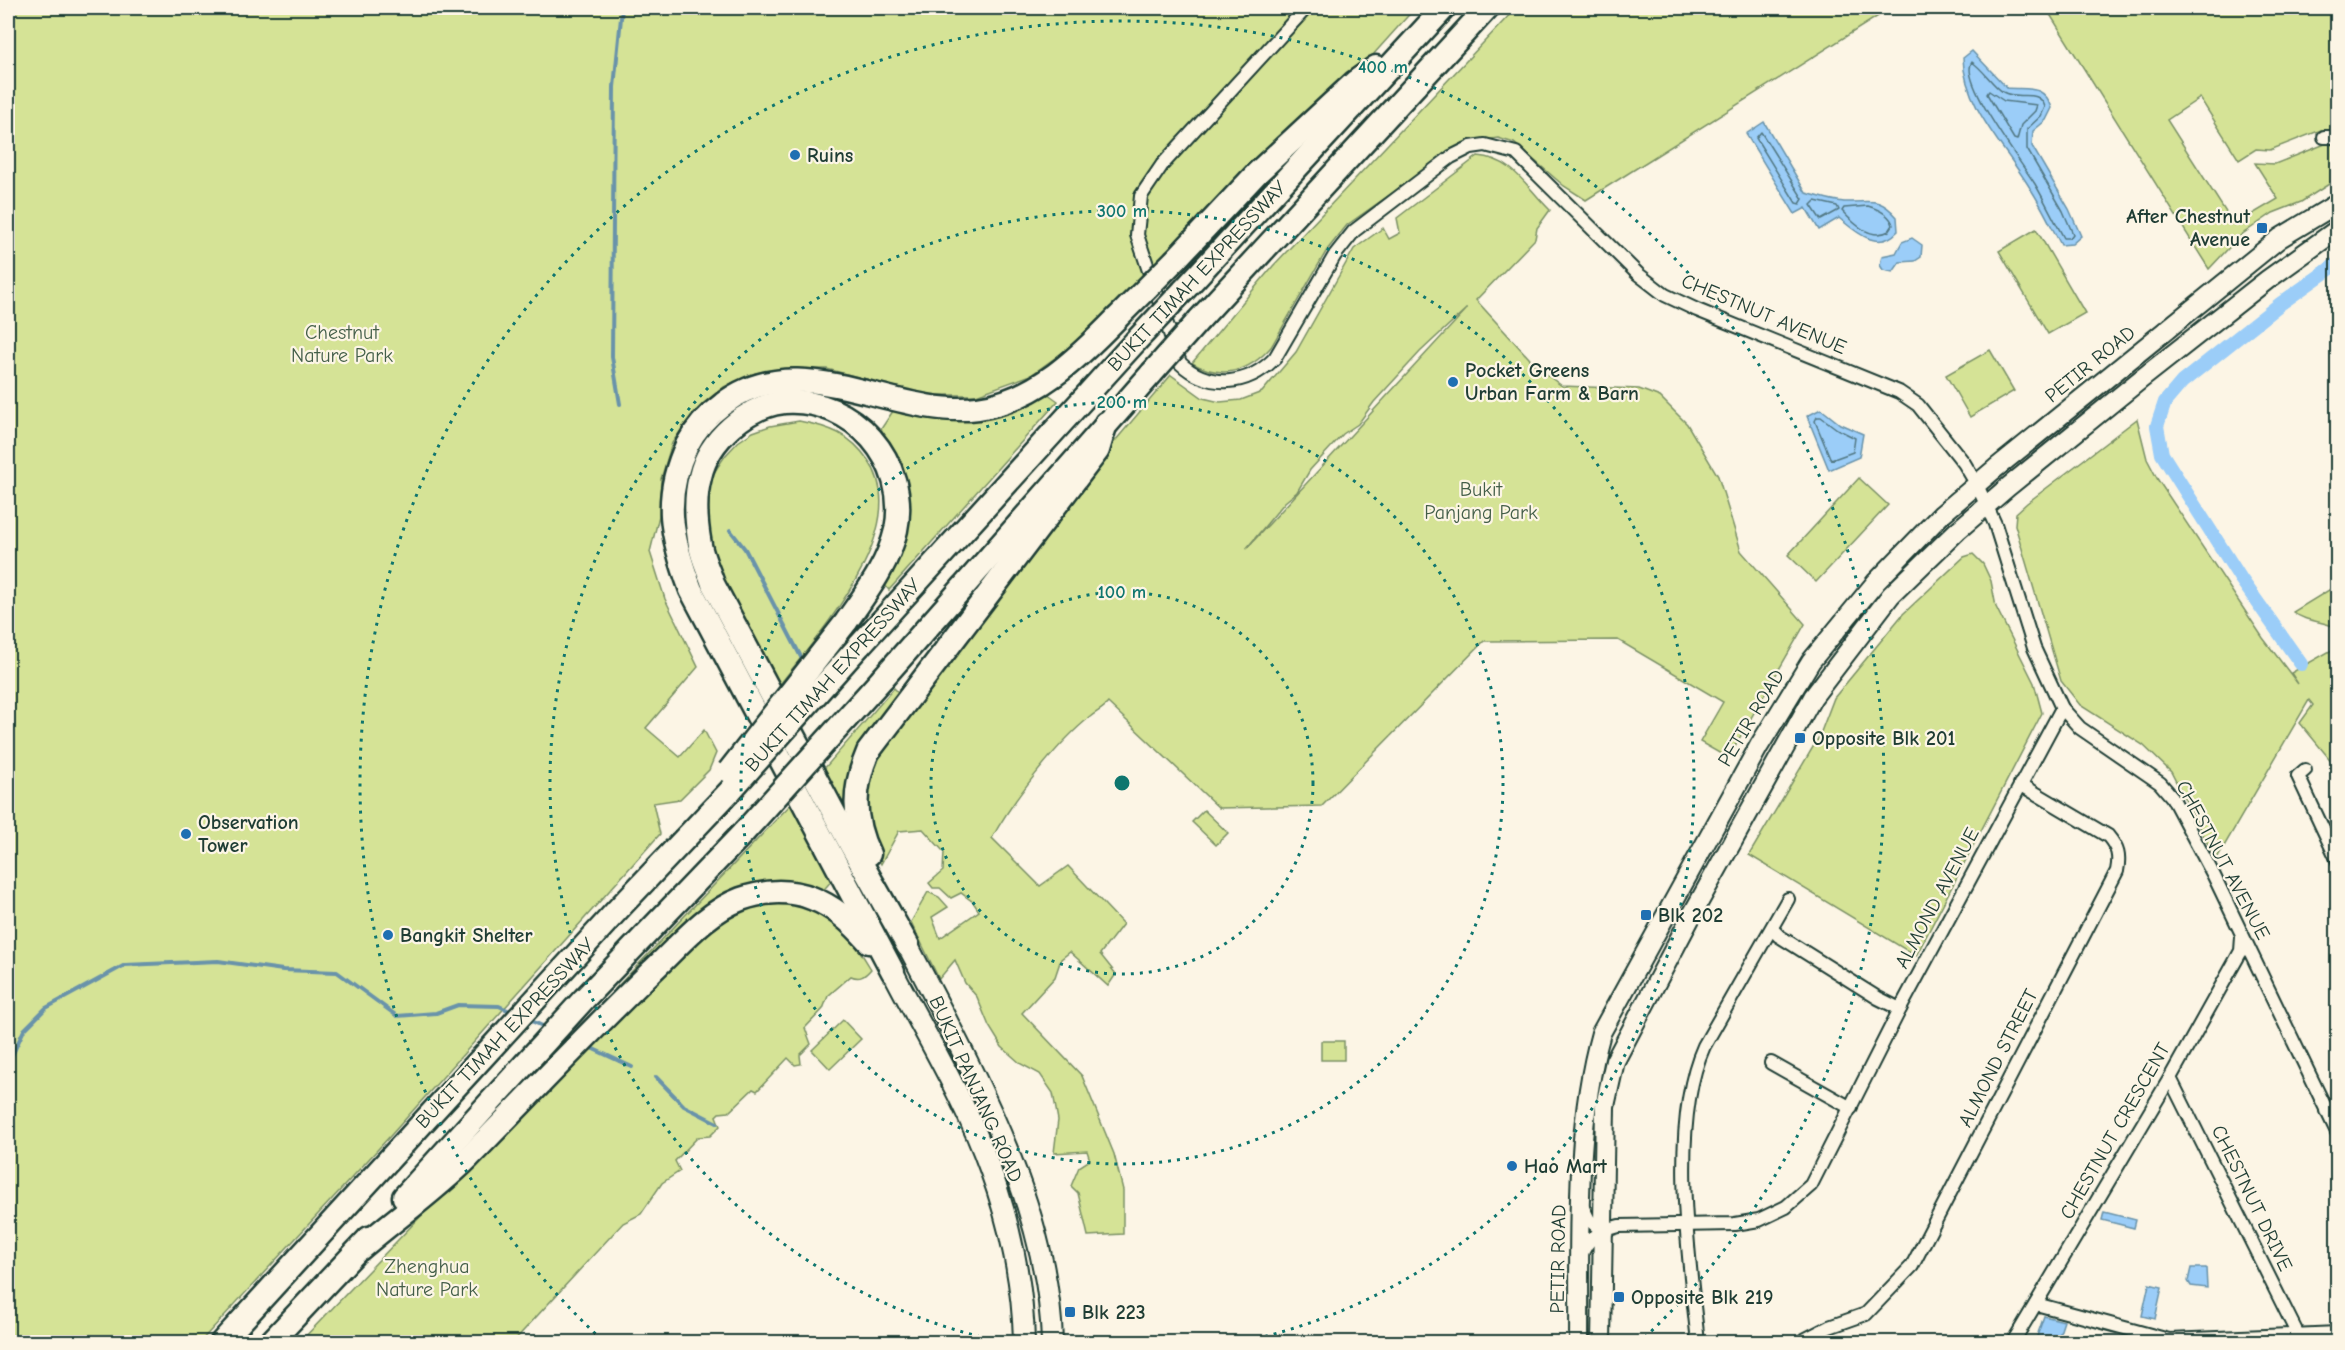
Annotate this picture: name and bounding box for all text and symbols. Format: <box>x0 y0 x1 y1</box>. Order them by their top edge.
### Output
text: 400 m <box>1358 57 1408 78</box>
place label: Ruins <box>807 144 853 167</box>
marker: Ruins <box>788 148 802 162</box>
street label: BUKIT TIMAH EXPRESSWAY <box>1103 176 1291 376</box>
text: 300 m <box>1097 201 1147 222</box>
place label: After Chestnut Avenue <box>2126 205 2250 251</box>
marker: After Chestnut Avenue <box>2255 221 2269 235</box>
street label: CHESTNUT AVENUE <box>1678 269 1850 359</box>
park label: Chestnut Nature Park <box>291 321 393 367</box>
street label: PETIR ROAD <box>2040 321 2140 407</box>
place label: Pocket Greens Urban Farm & Barn <box>1465 359 1639 405</box>
marker: Pocket Greens Urban Farm & Barn <box>1446 375 1460 389</box>
text: 200 m <box>1097 392 1147 413</box>
park label: Bukit Panjang Park <box>1424 478 1538 524</box>
street label: BUKIT TIMAH EXPRESSWAY <box>740 574 926 776</box>
text: 100 m <box>1098 582 1146 603</box>
street label: PETIR ROAD <box>1713 665 1789 771</box>
place label: Opposite Blk 201 <box>1812 727 1956 750</box>
marker: Opposite Blk 201 <box>1793 731 1807 745</box>
centre of rings <box>1112 773 1132 793</box>
street label: CHESTNUT AVENUE <box>2171 776 2275 944</box>
place label: Observation Tower <box>198 811 299 857</box>
street label: ALMOND AVENUE <box>1890 824 1984 972</box>
marker: Observation Tower <box>179 827 193 841</box>
place label: Blk 202 <box>1658 904 1723 927</box>
marker: Blk 202 <box>1639 908 1653 922</box>
place label: Bangkit Shelter <box>400 924 532 947</box>
marker: Bangkit Shelter <box>381 928 395 942</box>
street label: BUKIT TIMAH EXPRESSWAY <box>411 933 599 1133</box>
street label: ALMOND STREET <box>1953 985 2043 1131</box>
street label: BUKIT PANJANG ROAD <box>925 992 1027 1186</box>
street label: CHESTNUT CRESCENT <box>2055 1038 2175 1223</box>
street label: CHESTNUT DRIVE <box>2207 1121 2297 1275</box>
place label: Hao Mart <box>1524 1155 1607 1178</box>
marker: Hao Mart <box>1505 1159 1519 1173</box>
street label: PETIR ROAD <box>1546 1204 1570 1314</box>
park label: Zhenghua Nature Park <box>376 1255 478 1301</box>
place label: Opposite Blk 219 <box>1631 1286 1773 1309</box>
marker: Opposite Blk 219 <box>1612 1290 1626 1304</box>
place label: Blk 223 <box>1082 1301 1146 1324</box>
marker: Blk 223 <box>1063 1305 1077 1319</box>

